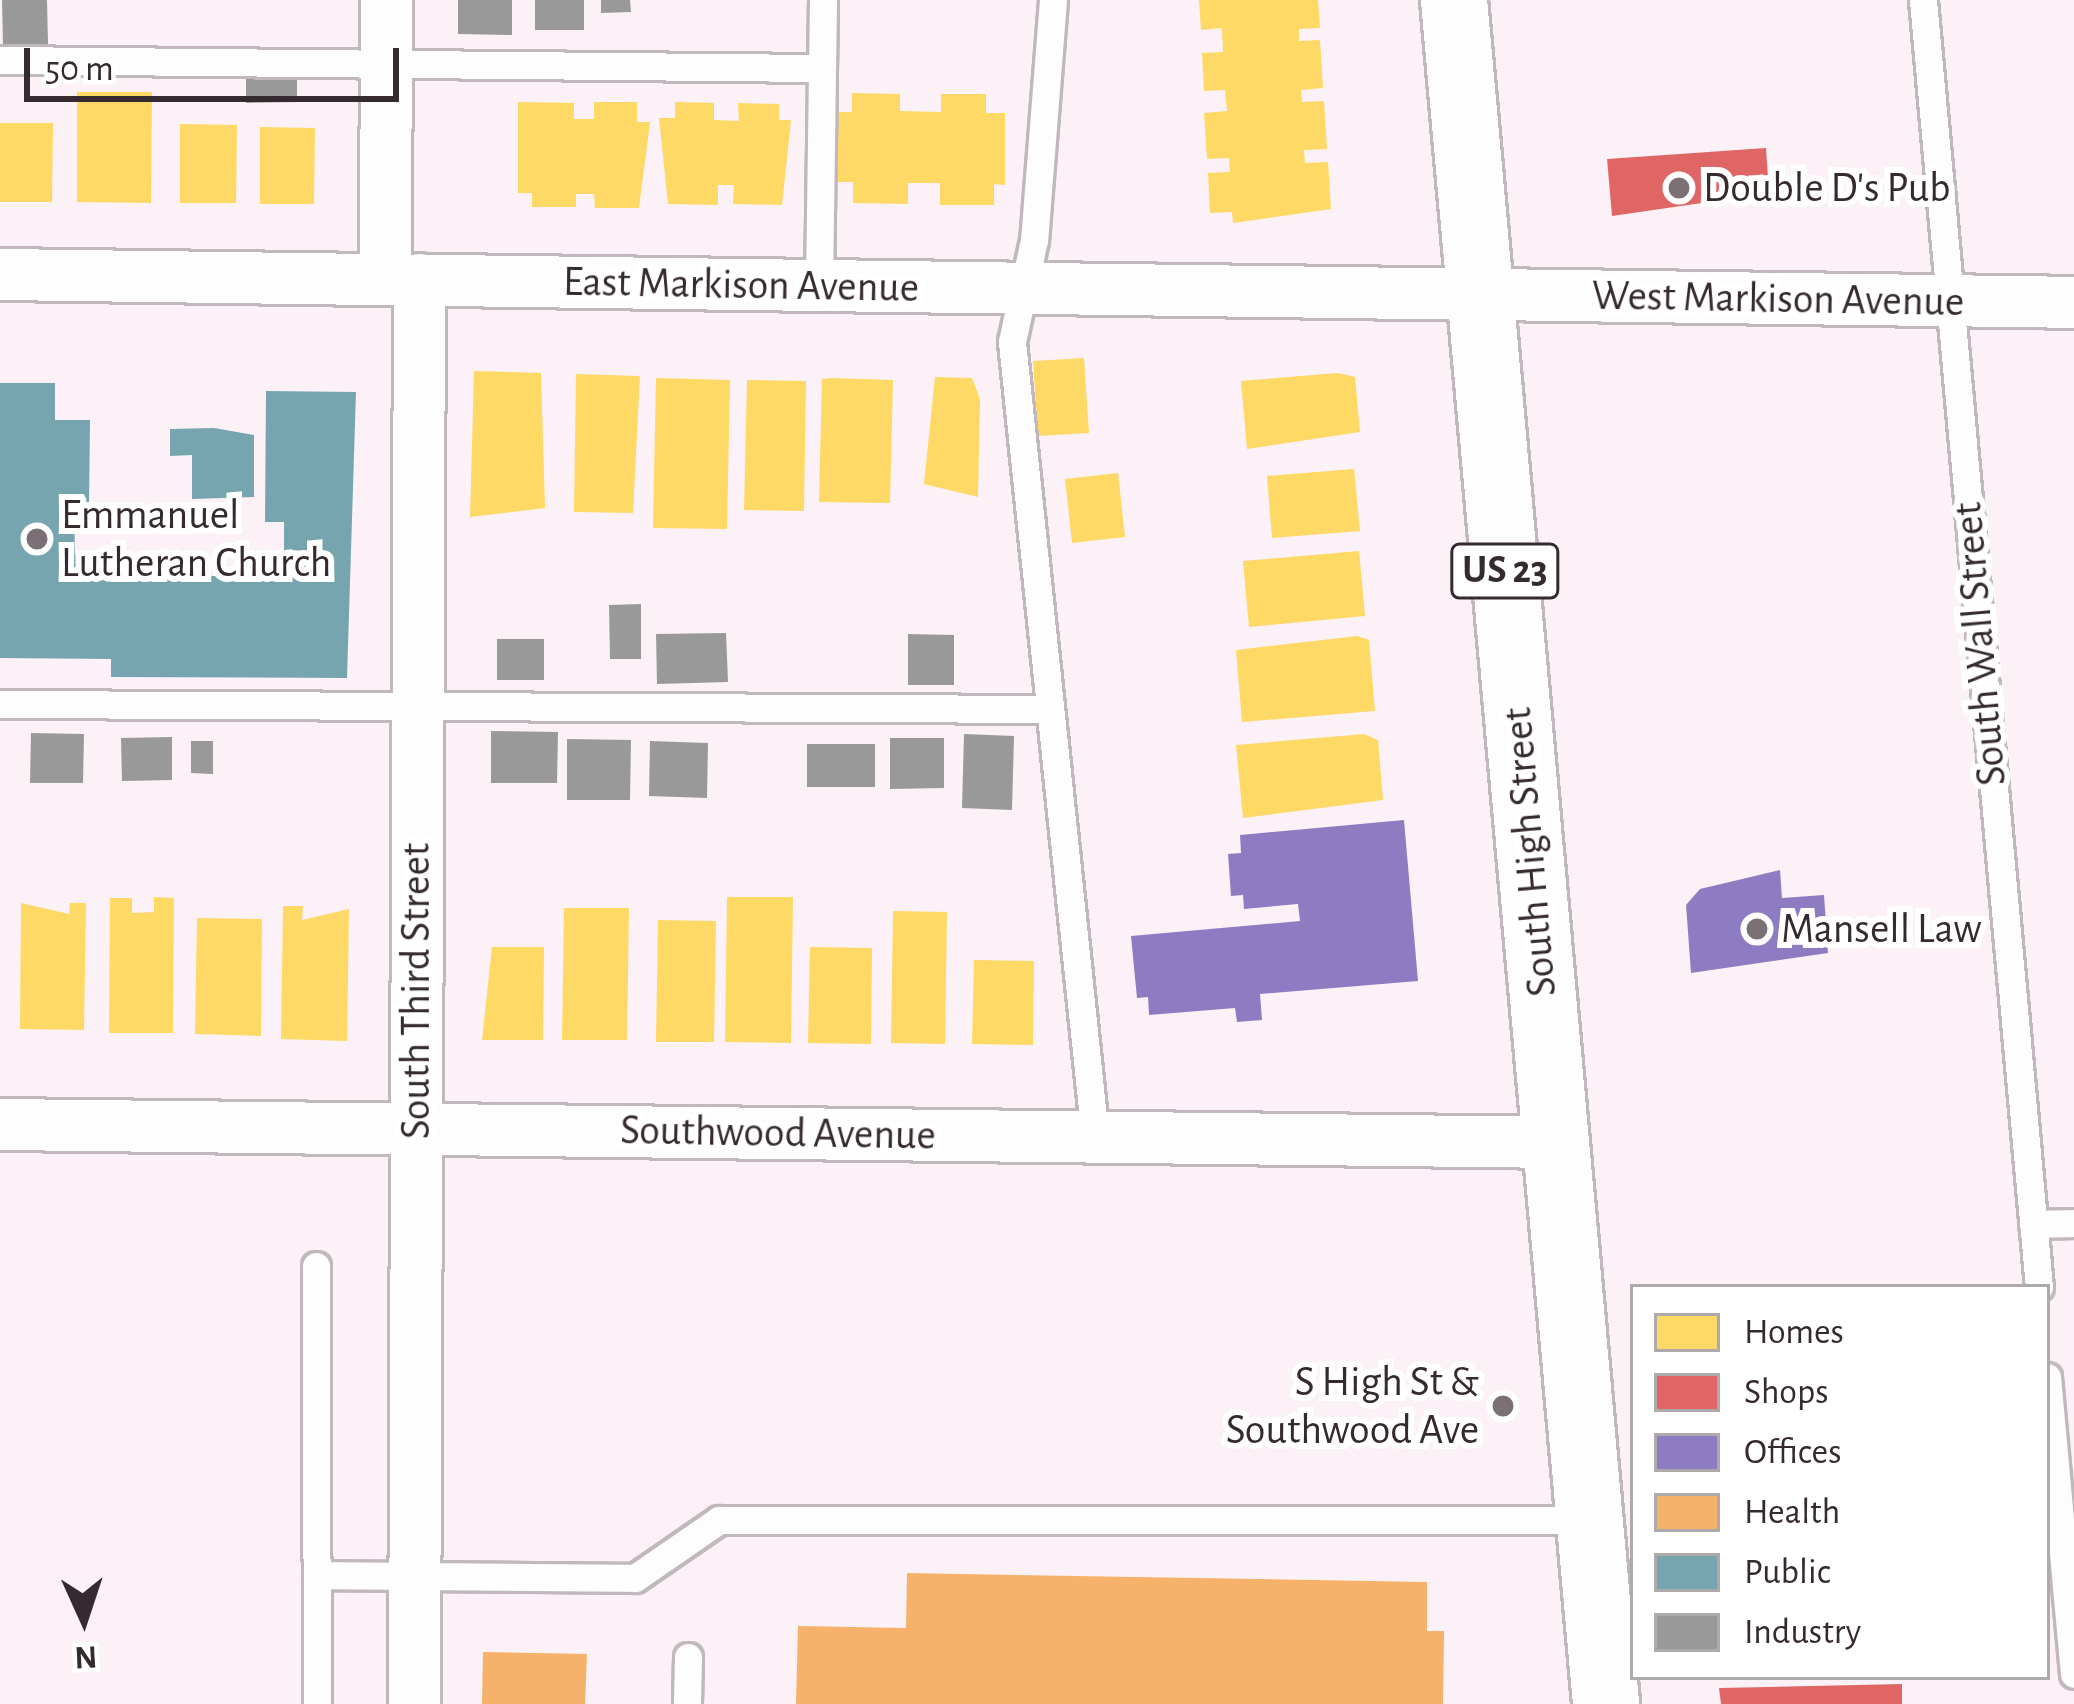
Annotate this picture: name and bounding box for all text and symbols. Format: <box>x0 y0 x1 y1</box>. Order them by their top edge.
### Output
scale bar <box>30 24 405 98</box>
text: 50 m <box>45 51 114 87</box>
place label: Double D's Pub <box>1703 163 1951 213</box>
marker: Double D's Pub <box>1666 175 1692 201</box>
street label: East Markison Avenue <box>563 257 919 313</box>
street label: West Markison Avenue <box>1591 271 1965 327</box>
place label: Emmanuel Lutheran Church <box>61 490 331 588</box>
street label: South Wall Street <box>1943 500 2017 788</box>
marker: Emmanuel Lutheran Church <box>24 526 50 552</box>
road number: US 23 <box>1448 538 1562 604</box>
street label: South High Street <box>1492 705 1568 999</box>
street label: South Third Street <box>391 843 441 1139</box>
place label: Mansell Law <box>1781 904 1982 954</box>
marker: Mansell Law <box>1744 916 1770 942</box>
street label: Southwood Avenue <box>620 1105 936 1161</box>
legend <box>1630 1284 2050 1680</box>
text: Homes <box>1744 1314 1844 1350</box>
place label: S High St & Southwood Ave <box>1226 1357 1479 1456</box>
text: Shops <box>1744 1374 1829 1410</box>
marker: S High St & Southwood Ave <box>1490 1393 1516 1419</box>
text: Offices <box>1744 1434 1842 1470</box>
text: Health <box>1744 1494 1840 1530</box>
text: Public <box>1744 1554 1831 1590</box>
north arrow <box>24 1560 144 1680</box>
text: Industry <box>1744 1614 1861 1650</box>
text: N <box>74 1639 98 1674</box>

